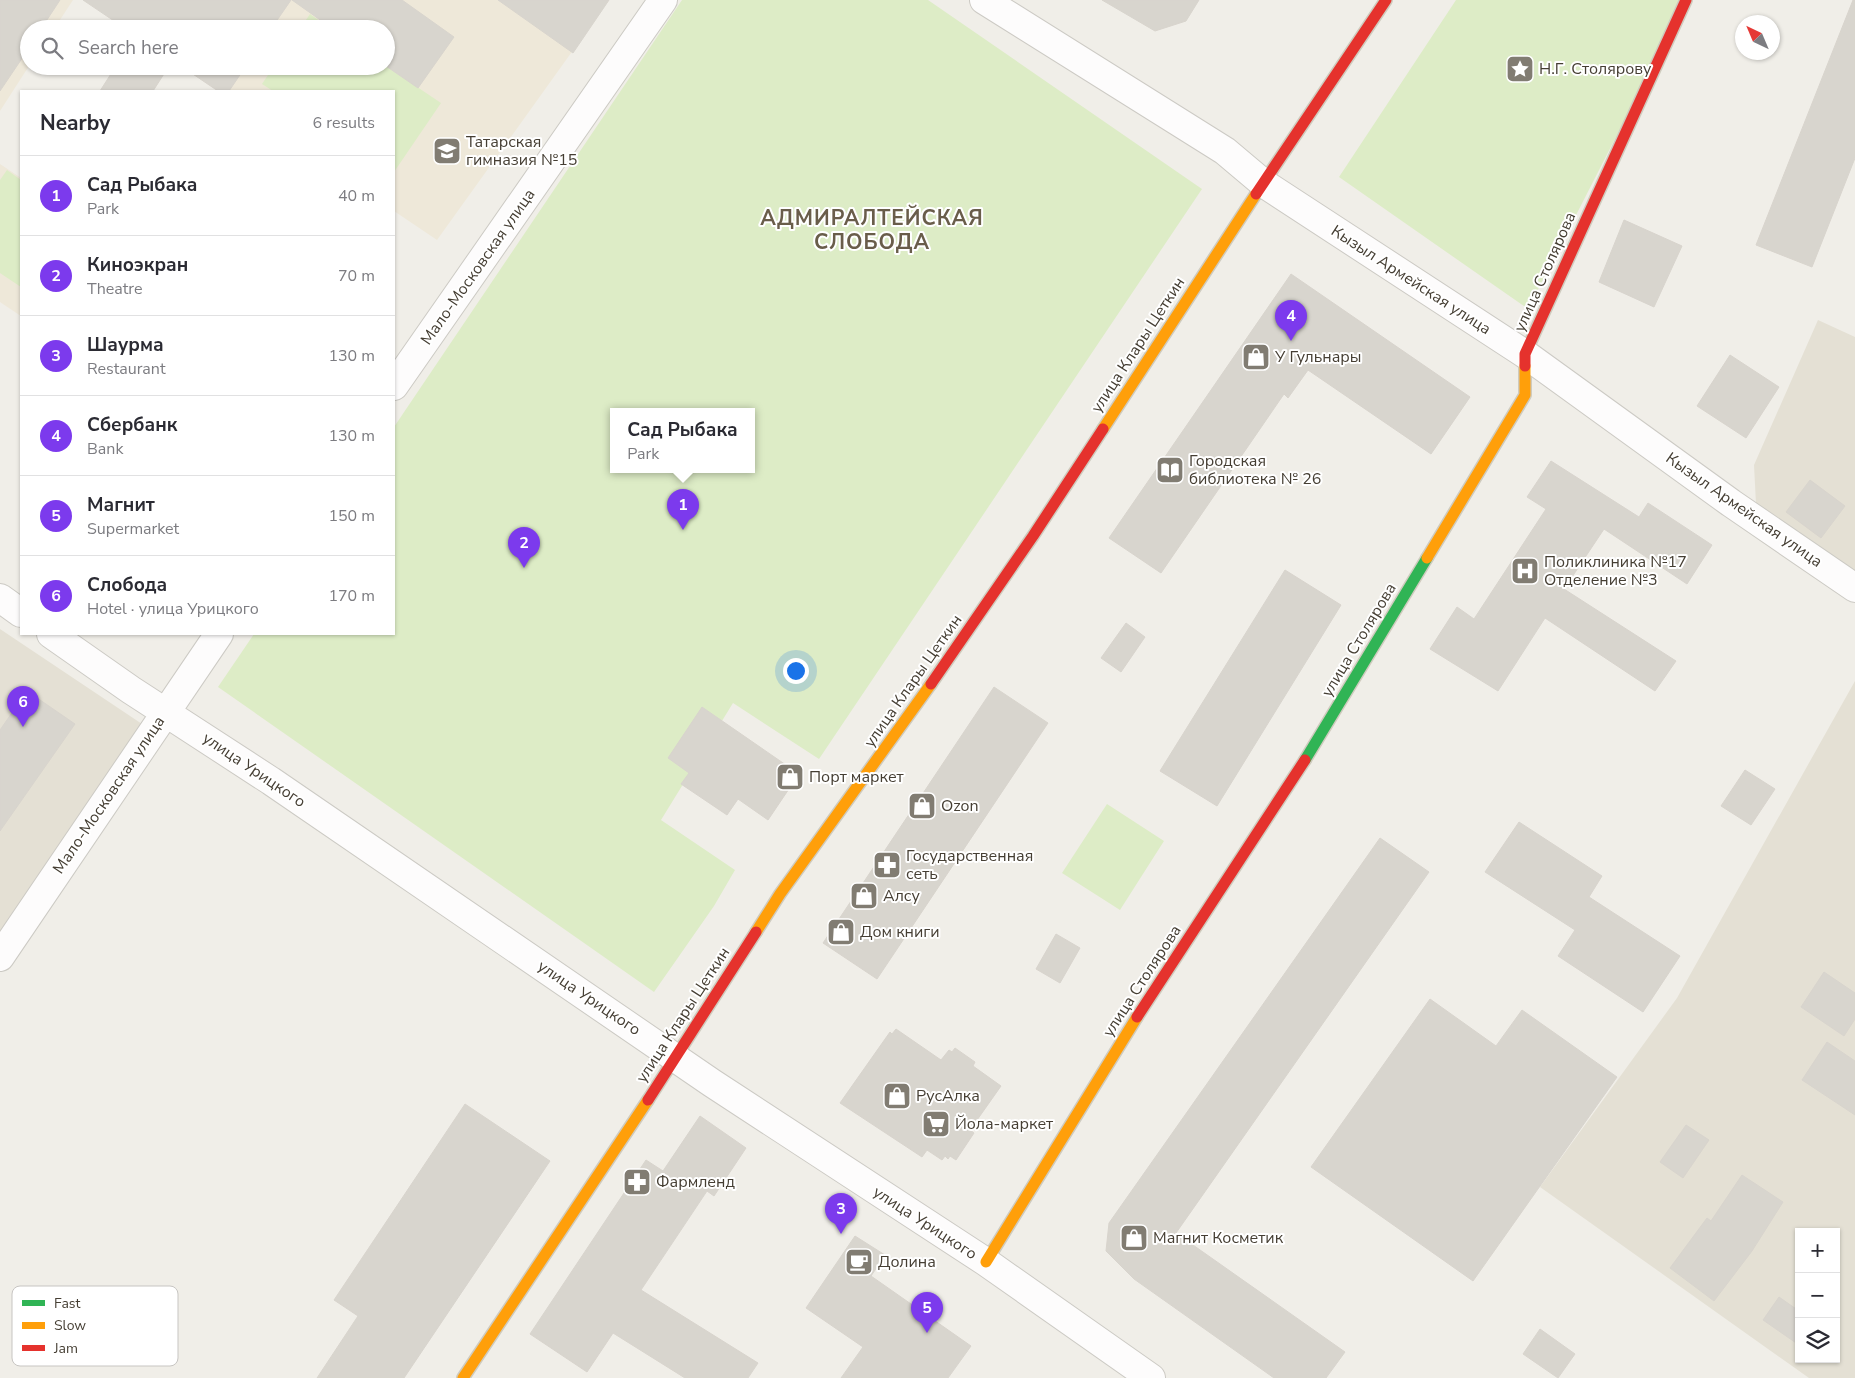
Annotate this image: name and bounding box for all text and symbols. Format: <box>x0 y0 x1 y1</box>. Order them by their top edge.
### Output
north arrow <box>1735 15 1780 60</box>
search box <box>20 20 395 75</box>
icon: search <box>38 34 66 62</box>
text: Search here <box>78 35 179 61</box>
place icon: Н.Г. Столярову <box>1505 54 1535 84</box>
place label: Н.Г. Столярову <box>1539 58 1652 80</box>
text: Nearby <box>40 109 110 137</box>
text: 6 results <box>313 112 375 134</box>
place label: Татарская гимназия №15 <box>466 131 577 171</box>
school or university icon: Татарская гимназия №15 <box>432 136 462 166</box>
text: Сад Рыбака <box>87 172 197 198</box>
street label: Мало-Московская улица <box>416 184 540 350</box>
text: 1 <box>51 185 61 207</box>
text: 40 m <box>338 185 375 207</box>
text: Park <box>87 198 119 220</box>
district label: АДМИРАЛТЕЙСКАЯ СЛОБОДА <box>760 204 984 256</box>
street label: улица Столярова <box>1509 209 1581 335</box>
street label: Кызыл Армейская улица <box>1327 220 1495 340</box>
text: Киноэкран <box>87 252 188 278</box>
text: 2 <box>51 265 61 287</box>
text: 70 m <box>338 265 375 287</box>
street label: улица Клары Цеткин <box>1086 273 1190 417</box>
text: Theatre <box>87 278 142 300</box>
pin: 4 <box>1275 300 1307 341</box>
text: Шаурма <box>87 332 164 358</box>
shop icon: У Гульнары <box>1241 342 1271 372</box>
text: 3 <box>51 345 61 367</box>
text: 130 m <box>328 345 375 367</box>
place label: У Гульнары <box>1274 346 1362 368</box>
text: Restaurant <box>87 358 166 380</box>
popup <box>610 408 755 473</box>
text: Сбербанк <box>87 412 177 438</box>
text: Сад Рыбака <box>627 417 738 443</box>
text: 4 <box>51 425 61 447</box>
text: 130 m <box>328 425 375 447</box>
text: Bank <box>87 438 123 460</box>
text: Park <box>627 443 659 465</box>
street label: Кызыл Армейская улица <box>1661 447 1827 573</box>
place label: Городская библиотека № 26 <box>1189 450 1321 490</box>
library icon: Городская библиотека № 26 <box>1155 455 1185 485</box>
pin: 1 <box>667 489 699 530</box>
text: Магнит <box>87 492 155 518</box>
text: 5 <box>51 505 61 527</box>
text: 150 m <box>328 505 375 527</box>
text: Supermarket <box>87 518 179 540</box>
pin: 2 <box>508 527 540 568</box>
place label: Поликлиника №17 Отделение №3 <box>1544 551 1687 591</box>
hospital icon: Поликлиника №17 Отделение №3 <box>1510 556 1540 586</box>
text: Слобода <box>87 572 167 598</box>
street label: улица Столярова <box>1316 579 1402 701</box>
text: 6 <box>51 585 61 607</box>
text: 170 m <box>328 585 375 607</box>
text: Hotel · улица Урицкого <box>87 598 259 620</box>
street label: улица Клары Цеткин <box>859 610 967 752</box>
your location <box>783 658 809 684</box>
pin: 6 <box>7 686 39 727</box>
street label: Мало-Московская улица <box>48 712 170 878</box>
street label: улица Урицкого <box>198 727 310 813</box>
shop icon: Порт маркет <box>775 762 805 792</box>
place label: Порт маркет <box>809 766 905 788</box>
shop icon: Ozon <box>907 791 937 821</box>
place label: Ozon <box>941 795 979 817</box>
place label: Государственная сеть <box>906 845 1033 885</box>
pharmacy icon: Государственная сеть <box>872 850 902 880</box>
shop icon: Алсу <box>849 881 879 911</box>
place label: Алсу <box>883 885 920 907</box>
shop icon: Дом книги <box>826 917 856 947</box>
place label: Дом книги <box>860 921 940 943</box>
street label: улица Столярова <box>1098 921 1186 1041</box>
street label: улица Клары Цеткин <box>631 943 735 1087</box>
street label: улица Урицкого <box>533 955 645 1041</box>
shop icon: РусАлка <box>882 1081 912 1111</box>
place label: РусАлка <box>916 1085 980 1107</box>
supermarket icon: Йола-маркет <box>921 1109 951 1139</box>
place label: Йола-маркет <box>955 1113 1054 1135</box>
pharmacy icon: Фармленд <box>622 1167 652 1197</box>
place label: Фармленд <box>656 1171 735 1193</box>
street label: улица Урицкого <box>869 1181 981 1265</box>
pin: 3 <box>825 1193 857 1234</box>
shop icon: Магнит Косметик <box>1119 1223 1149 1253</box>
place label: Магнит Косметик <box>1153 1227 1284 1249</box>
map controls <box>1795 1228 1840 1363</box>
button: + <box>1795 1228 1840 1273</box>
cafe icon: Долина <box>844 1247 874 1277</box>
place label: Долина <box>878 1251 936 1273</box>
button: − <box>1795 1273 1840 1318</box>
legend <box>12 1286 178 1366</box>
pin: 5 <box>911 1292 943 1333</box>
text: Fast <box>54 1294 80 1313</box>
text: Slow <box>54 1316 86 1335</box>
button: layers <box>1795 1318 1840 1363</box>
text: Jam <box>53 1339 78 1358</box>

